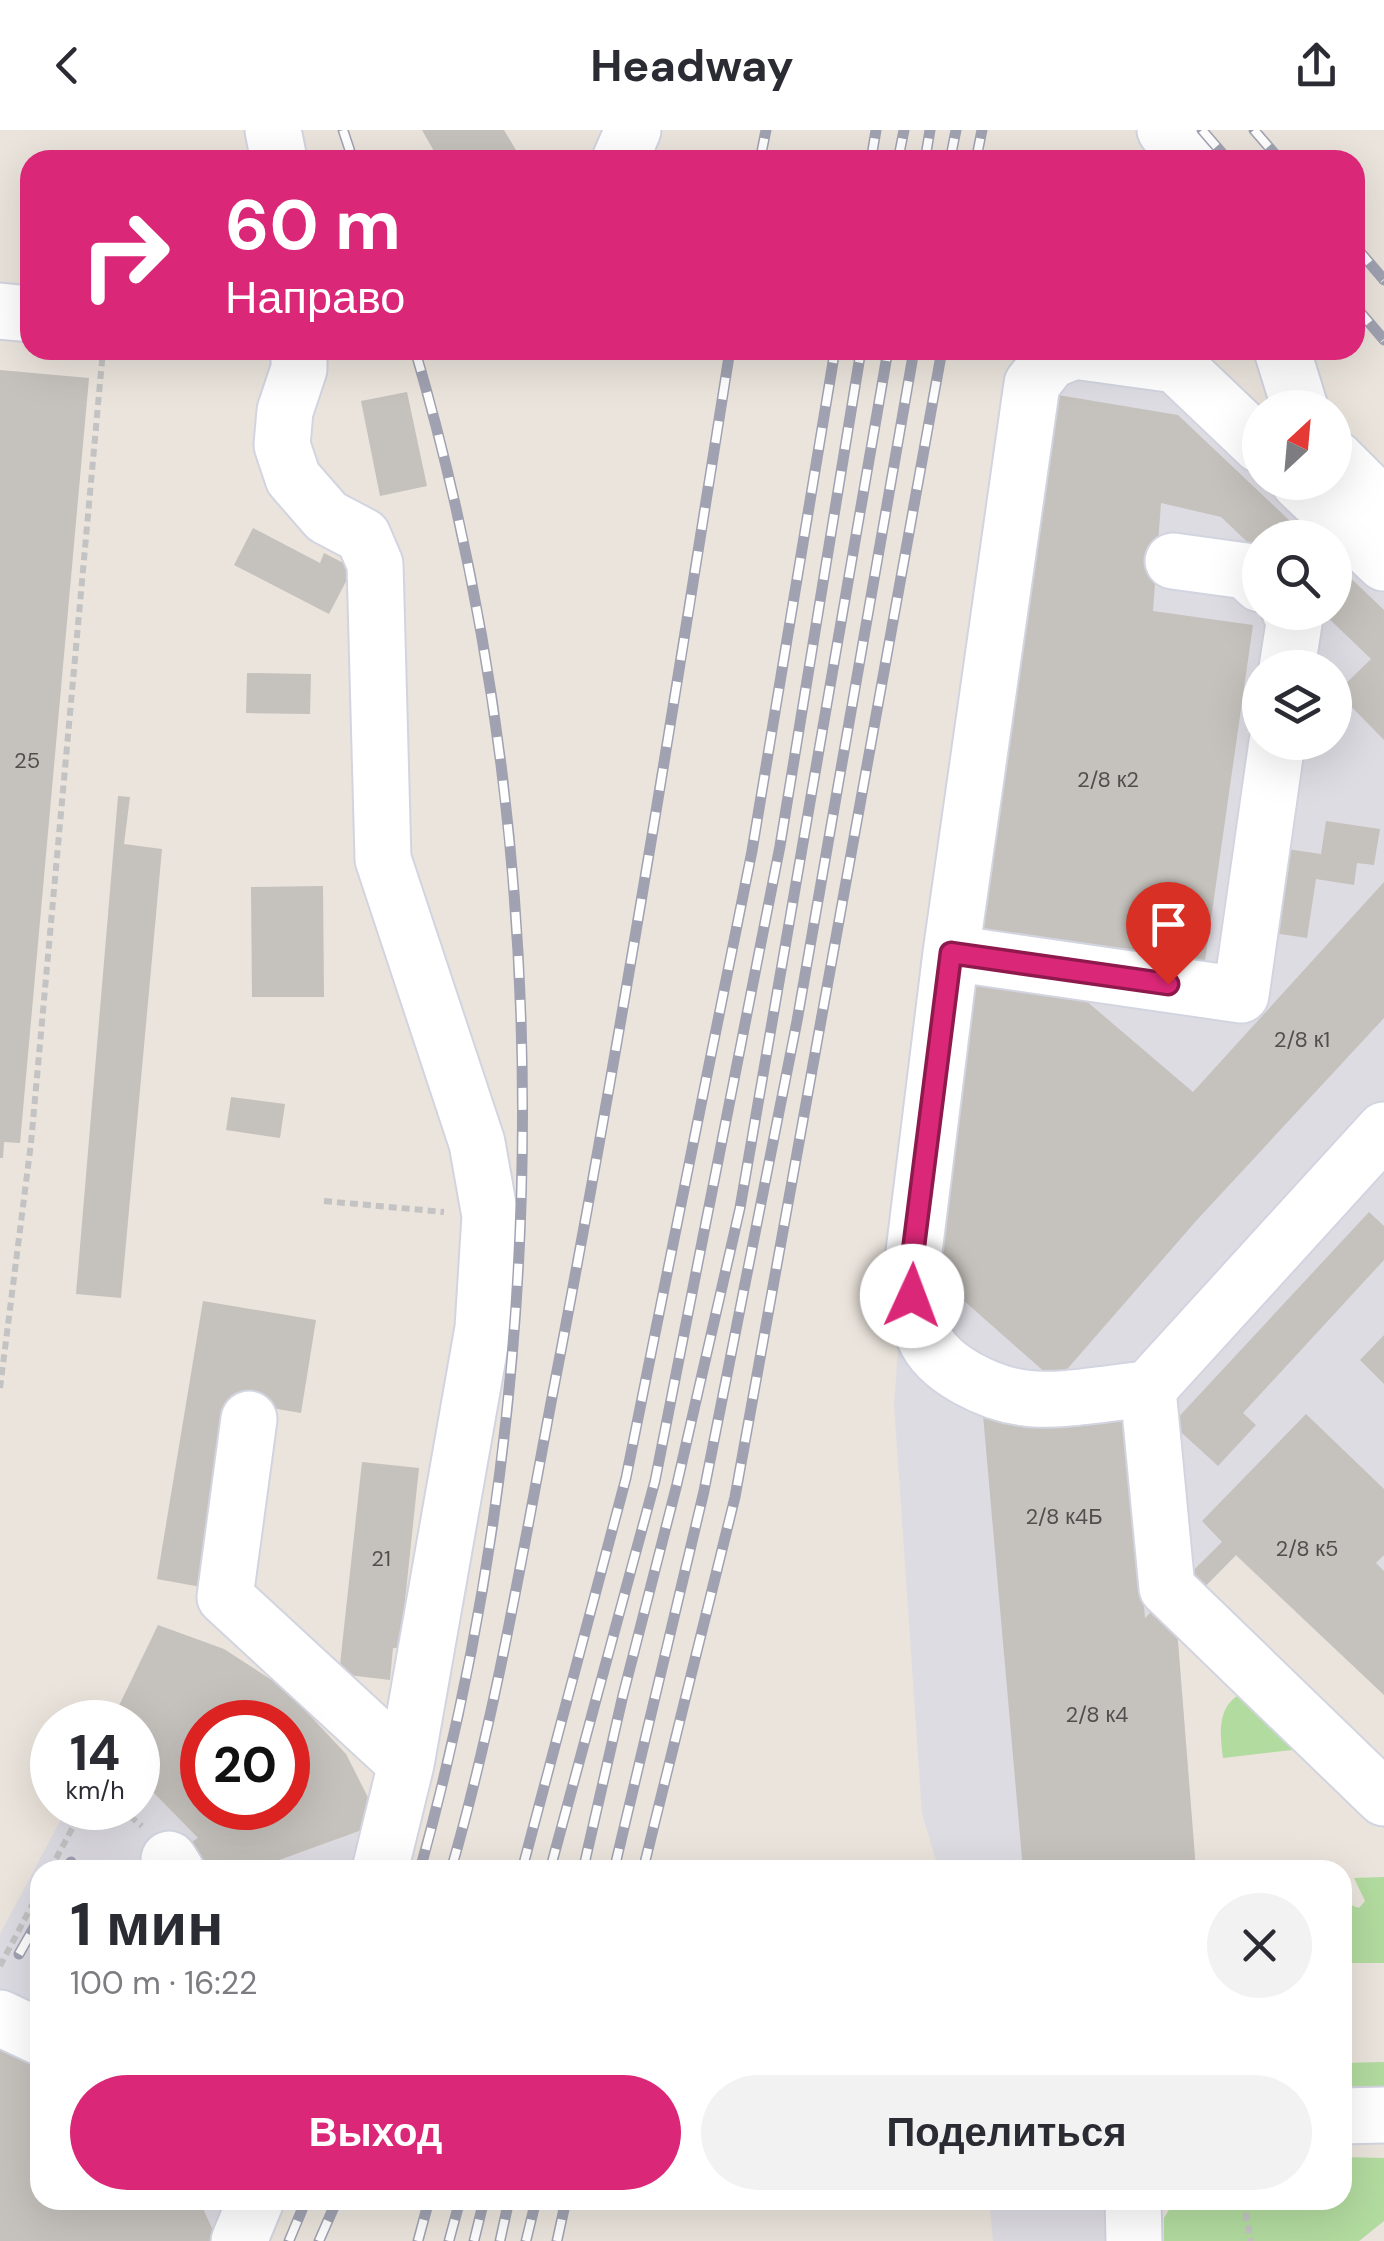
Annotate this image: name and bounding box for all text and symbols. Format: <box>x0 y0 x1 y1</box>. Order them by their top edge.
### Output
text: Headway <box>590 36 794 95</box>
icon: back <box>40 38 95 93</box>
icon: share <box>1289 38 1344 93</box>
text: 60 m <box>225 180 401 271</box>
icon: right <box>60 190 190 320</box>
text: Направо <box>225 268 405 327</box>
north arrow <box>1242 390 1352 500</box>
map controls <box>1242 390 1352 760</box>
button: search <box>1242 520 1352 630</box>
button: layers <box>1242 650 1352 760</box>
house number: 25 <box>14 746 40 775</box>
house number: 2/8 к2 <box>1077 765 1139 794</box>
pin <box>1126 882 1211 985</box>
icon: arrive <box>1141 897 1196 952</box>
house number: 2/8 к1 <box>1274 1025 1330 1054</box>
position arrow <box>860 1244 964 1348</box>
house number: 2/8 к4Б <box>1025 1502 1103 1531</box>
house number: 2/8 к5 <box>1276 1534 1338 1563</box>
house number: 21 <box>371 1544 391 1573</box>
speed limit sign: 20 <box>180 1700 310 1830</box>
house number: 2/8 к4 <box>1066 1700 1128 1729</box>
text: 14 <box>70 1720 120 1786</box>
text: km/h <box>65 1774 125 1807</box>
text: 1 мин <box>70 1885 223 1964</box>
button: close <box>1207 1893 1312 1998</box>
text: 100 m · 16:22 <box>70 1962 258 2004</box>
button: Выход <box>70 2075 681 2190</box>
button: Поделиться <box>701 2075 1312 2190</box>

